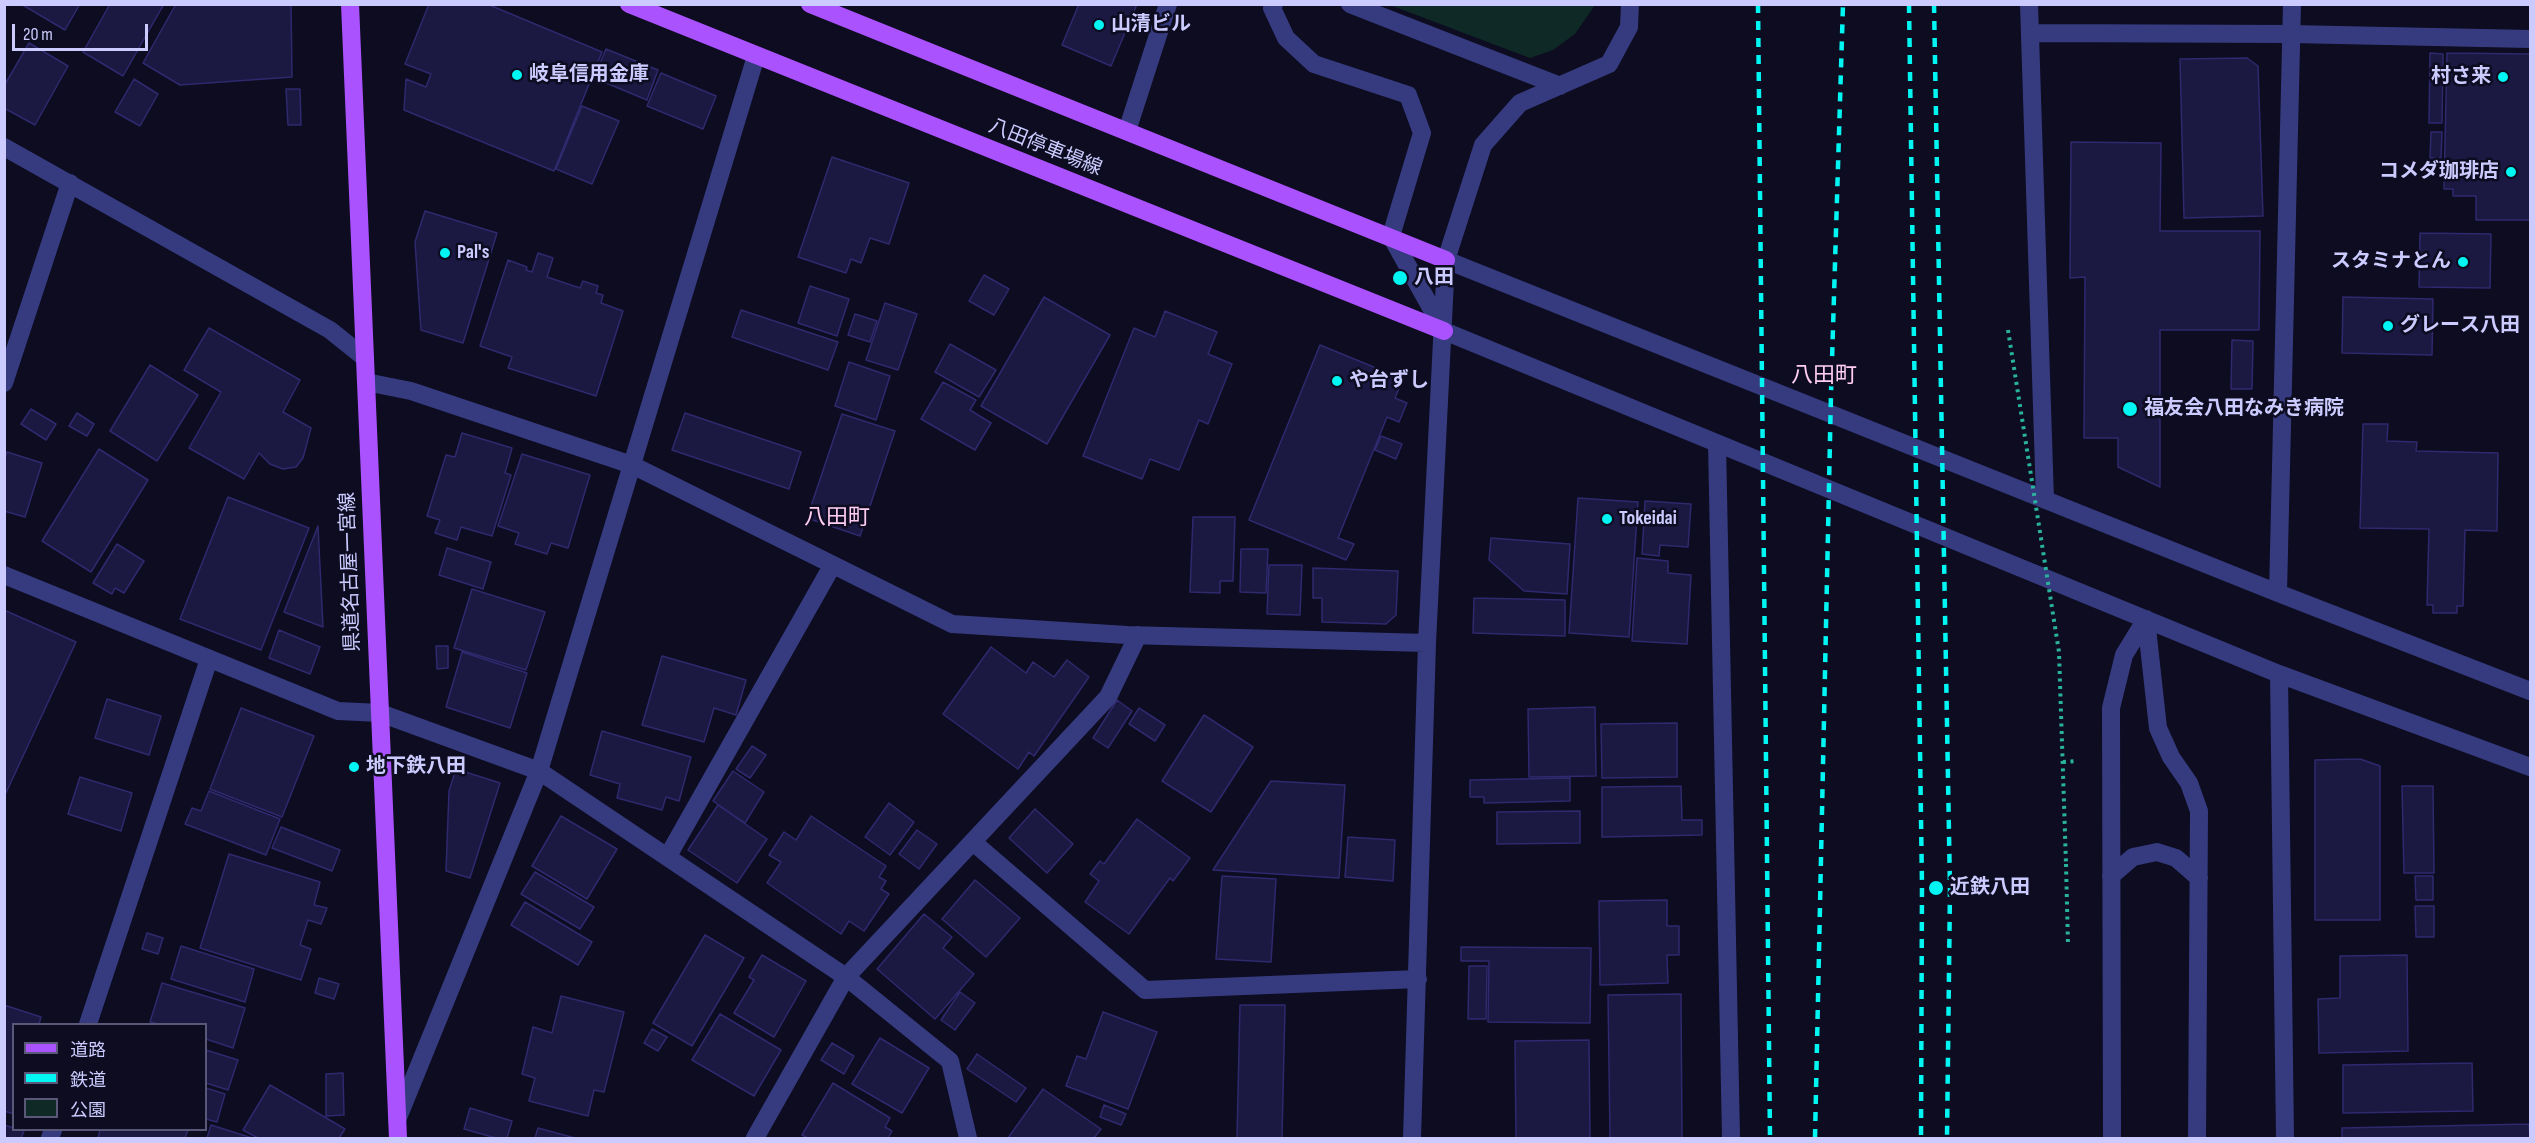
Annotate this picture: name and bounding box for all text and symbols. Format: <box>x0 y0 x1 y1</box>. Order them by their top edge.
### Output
scale bar <box>15 12 152 50</box>
place label: 山清ビル <box>1111 13 1191 37</box>
marker: 山清ビル <box>1092 18 1106 32</box>
text: 20 m <box>23 24 53 45</box>
place label: 岐阜信用金庫 <box>529 63 649 87</box>
place label: 村さ来 <box>2431 65 2491 89</box>
marker: 岐阜信用金庫 <box>510 68 524 82</box>
marker: 村さ来 <box>2496 70 2510 84</box>
street label: 八田停車場線 <box>985 114 1105 182</box>
place label: コメダ珈琲店 <box>2379 160 2499 184</box>
marker: コメダ珈琲店 <box>2504 165 2518 179</box>
place label: Pal's <box>457 241 489 265</box>
marker: Pal's <box>438 246 452 260</box>
place label: スタミナとん <box>2331 250 2451 274</box>
marker: スタミナとん <box>2456 255 2470 269</box>
place label: 八田 <box>1414 266 1454 290</box>
marker: 八田 <box>1391 269 1409 287</box>
place label: グレース八田 <box>2400 314 2520 338</box>
marker: グレース八田 <box>2381 319 2395 333</box>
district label: 八田町 <box>1791 363 1857 389</box>
place label: や台ずし <box>1349 369 1429 393</box>
marker: や台ずし <box>1330 374 1344 388</box>
place label: 福友会八田なみき病院 <box>2144 397 2344 421</box>
marker: 福友会八田なみき病院 <box>2121 400 2139 418</box>
street label: 県道名古屋一宮線 <box>336 492 366 652</box>
district label: 八田町 <box>804 505 870 531</box>
place label: Tokeidai <box>1619 507 1677 531</box>
marker: Tokeidai <box>1600 512 1614 526</box>
place label: 地下鉄八田 <box>366 755 466 779</box>
marker: 地下鉄八田 <box>347 760 361 774</box>
place label: 近鉄八田 <box>1950 876 2030 900</box>
marker: 近鉄八田 <box>1927 879 1945 897</box>
legend <box>12 1023 207 1131</box>
text: 道路 <box>70 1040 106 1061</box>
text: 鉄道 <box>70 1070 106 1091</box>
text: 公園 <box>70 1100 106 1121</box>

